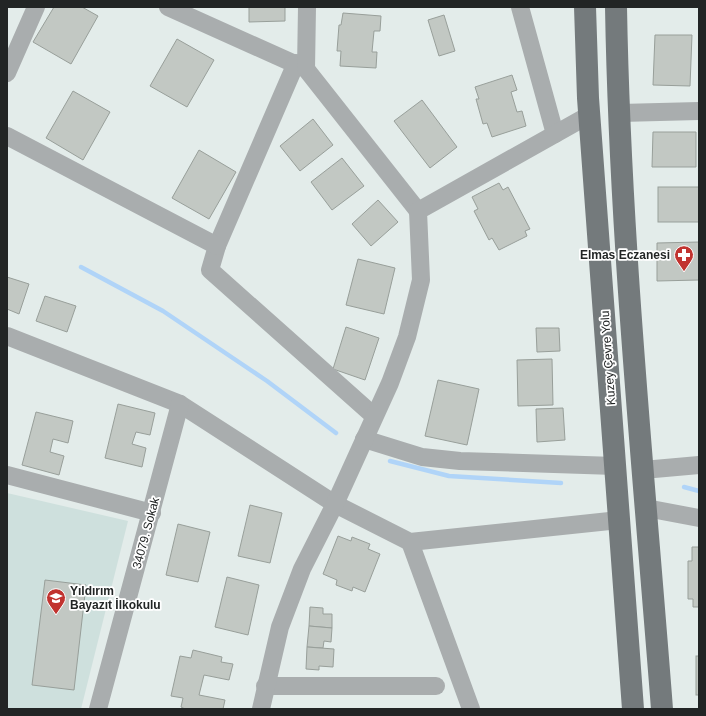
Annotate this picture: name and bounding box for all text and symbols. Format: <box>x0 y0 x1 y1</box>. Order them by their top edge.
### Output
pharmacy icon: Elmas Eczanesi <box>673 244 695 272</box>
place label: Elmas Eczanesi <box>580 248 670 262</box>
street label: Kuzey Çevre Yolu <box>598 310 618 406</box>
street label: 34079. Sokak <box>130 495 163 570</box>
place label: Yıldırım Bayazıt İlkokulu <box>70 584 161 612</box>
school or university icon: Yıldırım Bayazıt İlkokulu <box>45 587 67 615</box>

